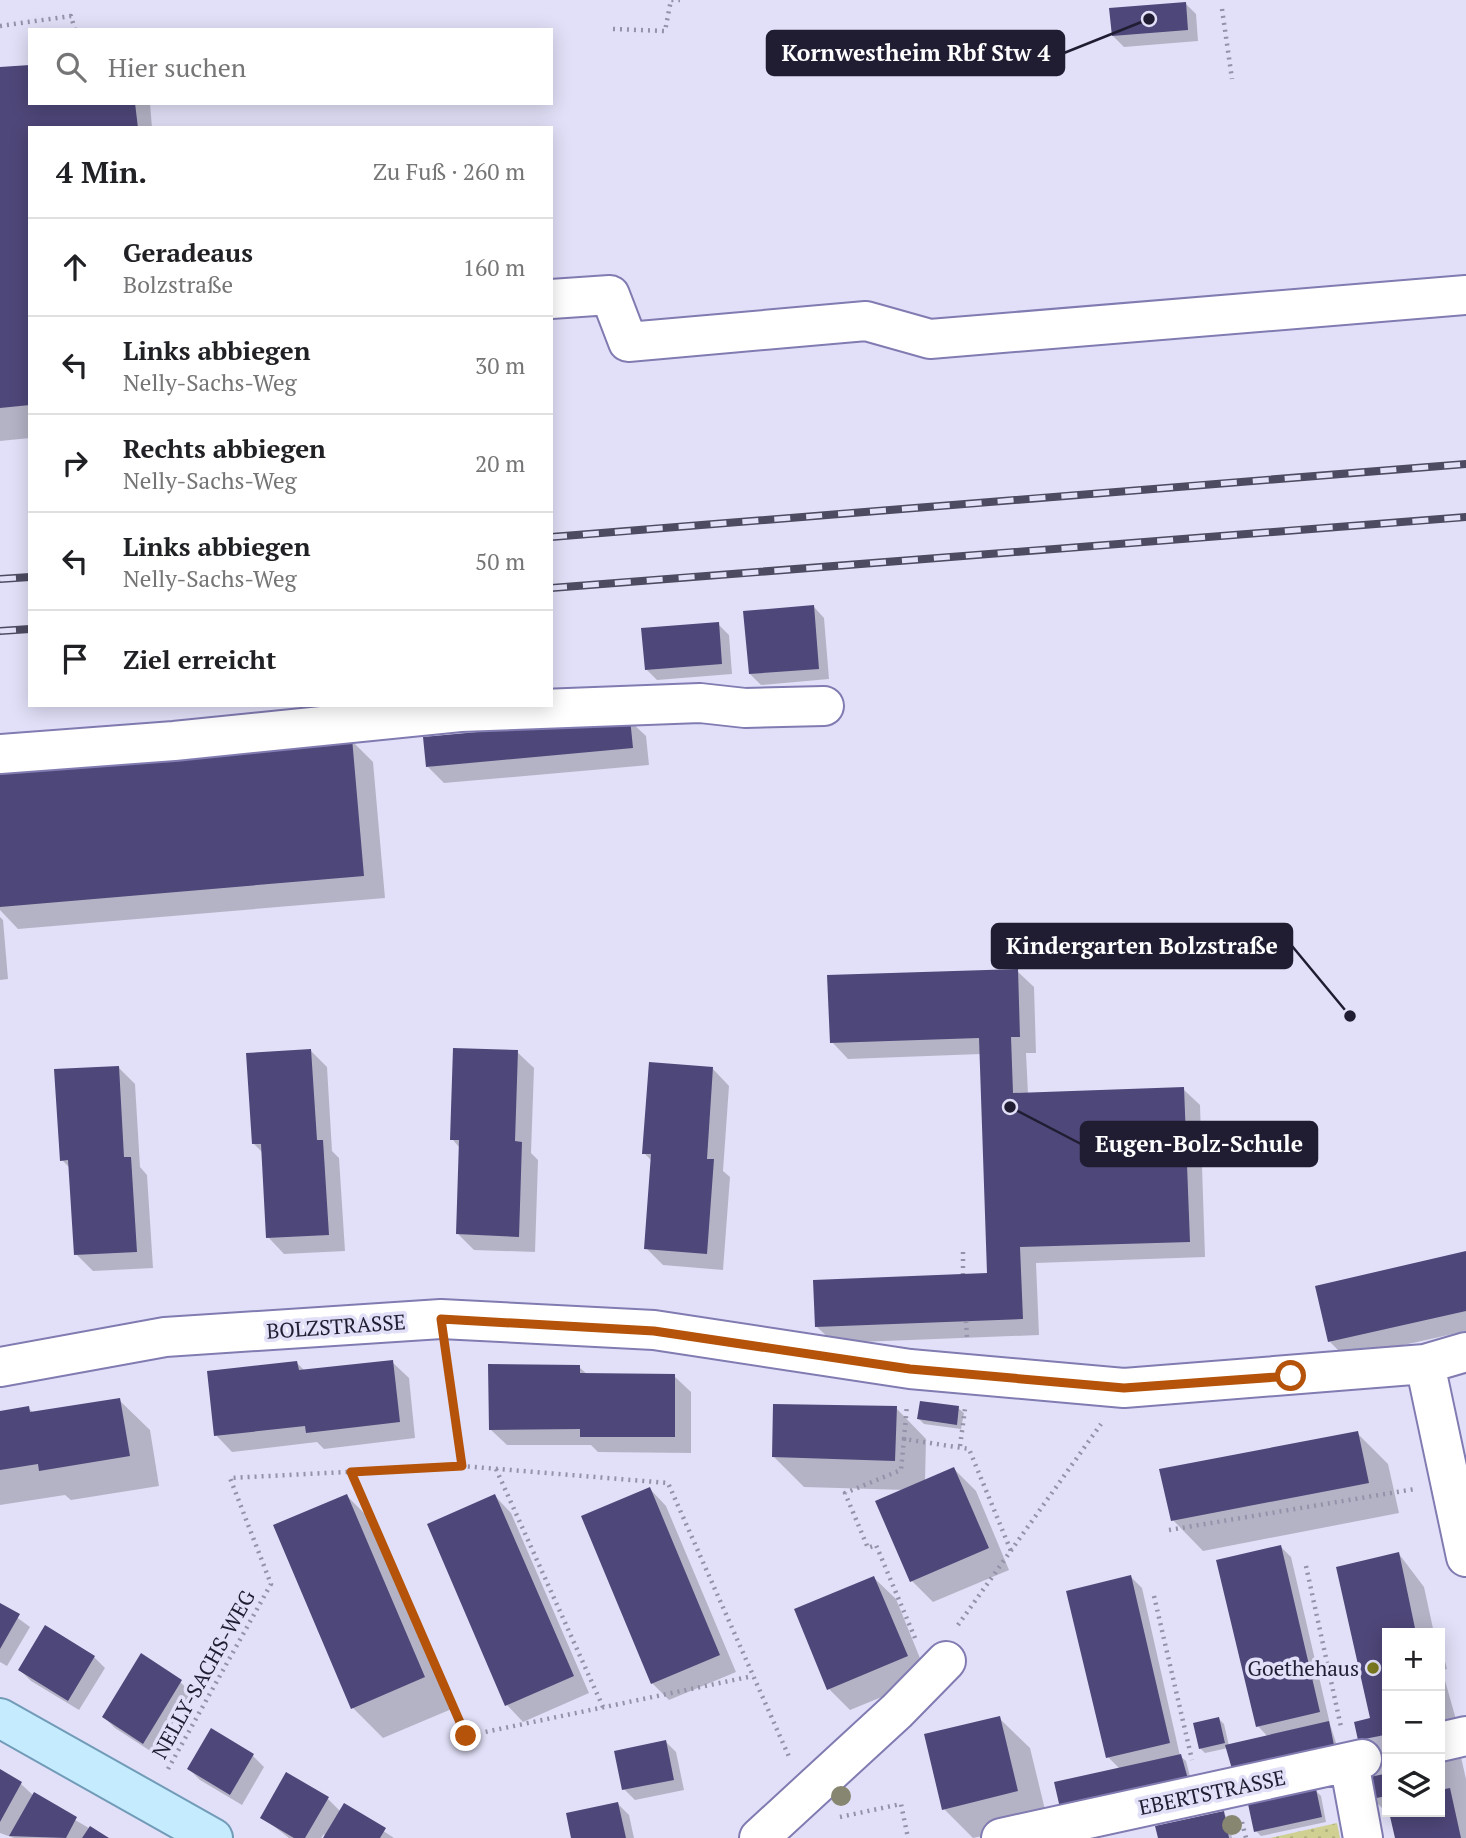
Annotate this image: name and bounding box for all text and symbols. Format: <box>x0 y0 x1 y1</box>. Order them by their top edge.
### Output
search box <box>28 28 553 105</box>
callout: Kornwestheim Rbf Stw 4 <box>767 31 1064 75</box>
text: Kornwestheim Rbf Stw 4 <box>781 37 1051 68</box>
icon: search <box>52 48 90 86</box>
text: Hier suchen <box>108 50 246 84</box>
text: 4 Min. <box>56 152 147 192</box>
text: Zu Fuß · 260 m <box>373 156 525 187</box>
text: Geradeaus <box>123 235 253 269</box>
icon: ahead <box>56 248 94 286</box>
text: 160 m <box>463 252 525 283</box>
text: Bolzstraße <box>123 269 233 300</box>
text: Links abbiegen <box>123 333 311 367</box>
icon: left <box>56 346 94 384</box>
text: 30 m <box>475 350 525 381</box>
text: Nelly-Sachs-Weg <box>123 367 297 398</box>
text: Rechts abbiegen <box>123 431 326 465</box>
icon: right <box>56 444 94 482</box>
text: 20 m <box>475 448 525 479</box>
text: Nelly-Sachs-Weg <box>123 465 297 496</box>
text: Links abbiegen <box>123 529 311 563</box>
icon: left <box>56 542 94 580</box>
text: 50 m <box>475 546 525 577</box>
text: Nelly-Sachs-Weg <box>123 563 297 594</box>
icon: arrive <box>56 640 94 678</box>
text: Ziel erreicht <box>123 642 276 676</box>
callout: Kindergarten Bolzstraße <box>992 924 1292 968</box>
text: Kindergarten Bolzstraße <box>1006 930 1278 961</box>
callout: Eugen-Bolz-Schule <box>1081 1122 1317 1166</box>
text: Eugen-Bolz-Schule <box>1095 1128 1303 1159</box>
street label: BOLZSTRASSE <box>265 1307 407 1345</box>
route start <box>1275 1360 1306 1391</box>
street label: NELLY-SACHS-WEG <box>145 1584 261 1763</box>
map controls <box>1382 1628 1445 1817</box>
button: + <box>1382 1628 1445 1691</box>
place label: Goethehaus <box>1248 1654 1359 1682</box>
marker: Goethehaus <box>1365 1660 1381 1676</box>
button: − <box>1382 1691 1445 1754</box>
route end <box>450 1720 481 1751</box>
button: layers <box>1382 1754 1445 1817</box>
street label: EBERTSTRASSE <box>1136 1763 1288 1821</box>

